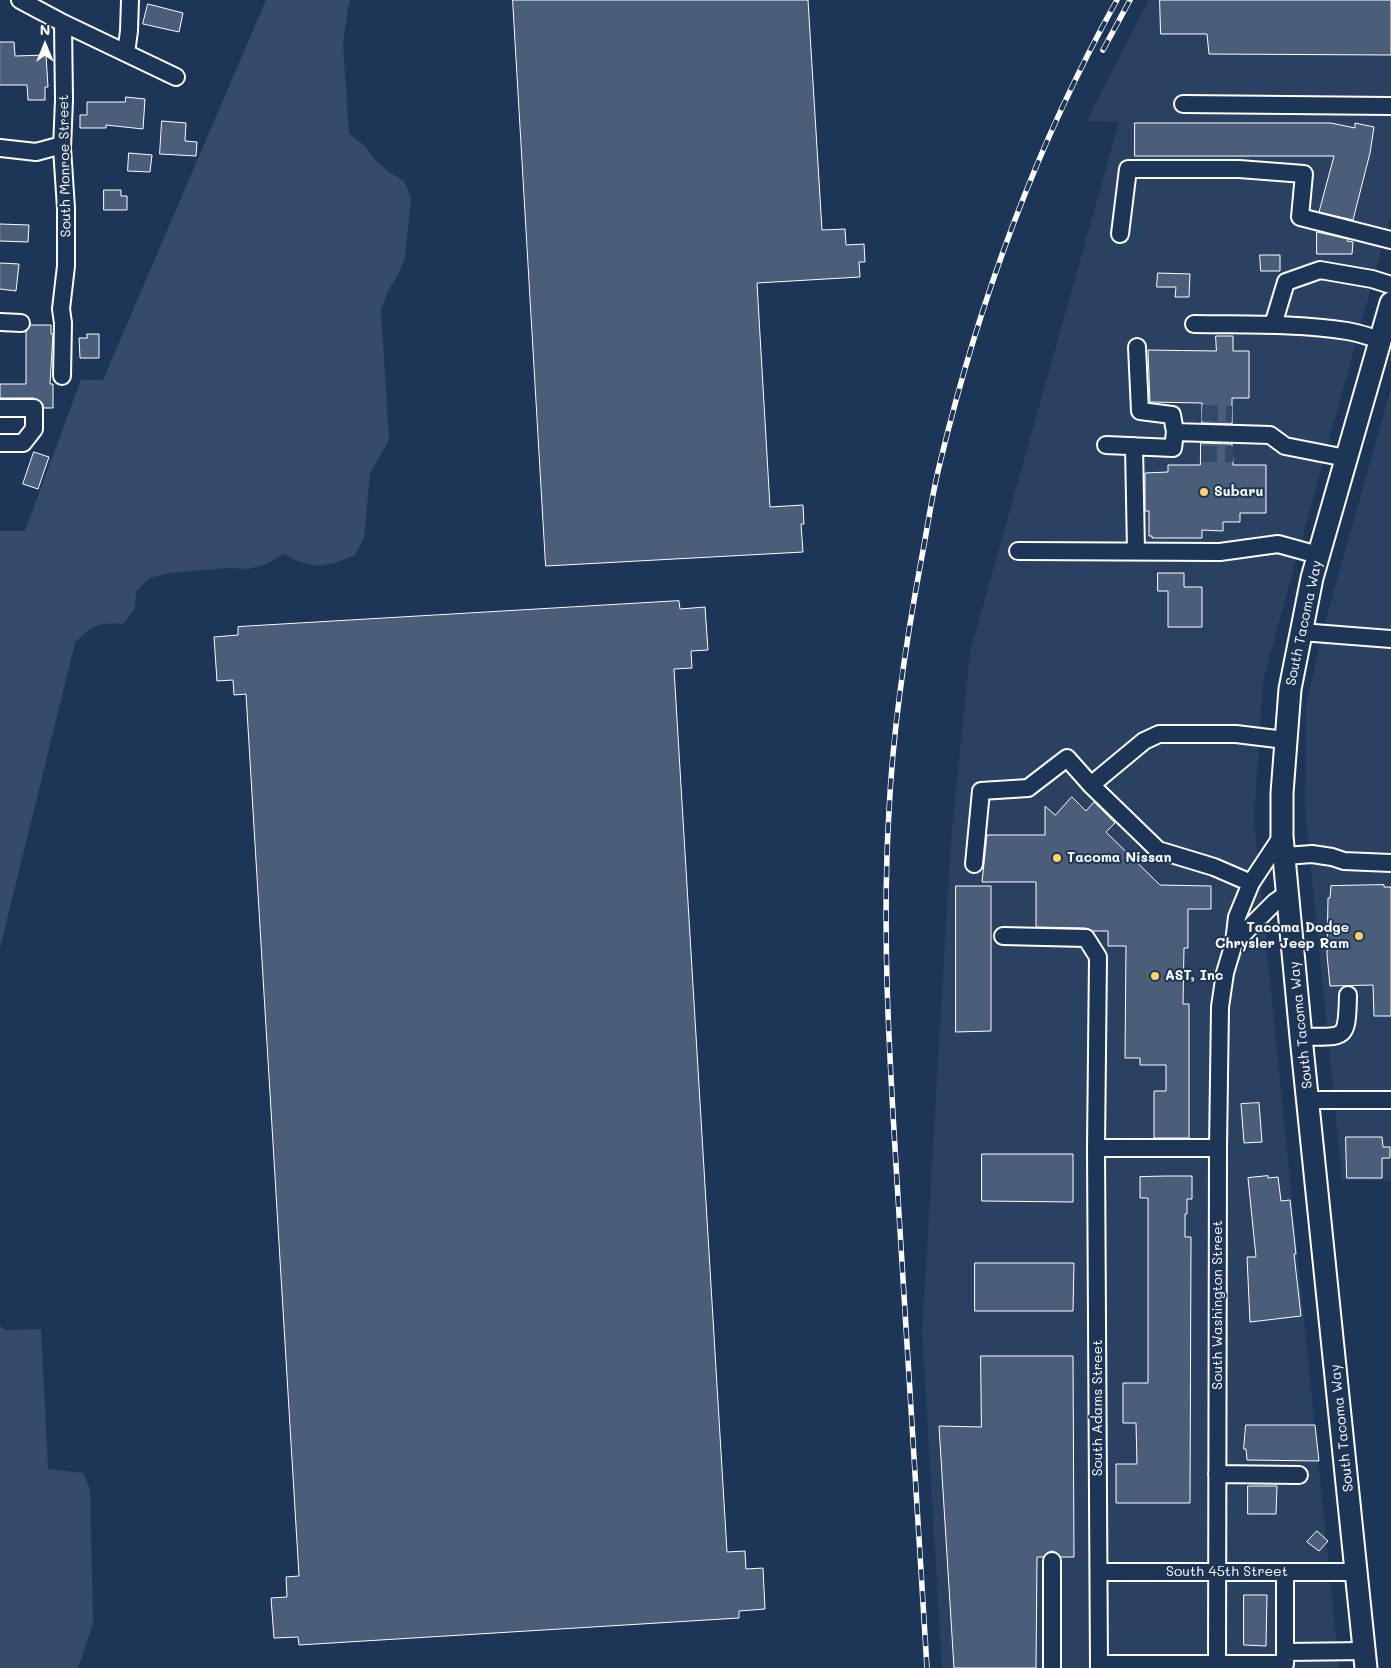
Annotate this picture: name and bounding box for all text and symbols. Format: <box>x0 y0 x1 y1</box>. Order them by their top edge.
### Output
north arrow <box>20 20 70 70</box>
text: N <box>40 20 50 39</box>
street label: South Monroe Street <box>55 95 75 237</box>
place label: Subaru <box>1214 484 1264 500</box>
marker: Subaru <box>1198 486 1210 498</box>
street label: South Tacoma Way <box>1282 559 1326 687</box>
place label: Tacoma Nissan <box>1067 850 1172 866</box>
marker: Tacoma Nissan <box>1051 852 1063 864</box>
place label: Tacoma Dodge Chrysler Jeep Ram <box>1215 920 1349 952</box>
marker: Tacoma Dodge Chrysler Jeep Ram <box>1353 930 1365 942</box>
street label: South Tacoma Way <box>1286 960 1316 1090</box>
place label: AST, Inc <box>1165 968 1223 984</box>
marker: AST, Inc <box>1149 970 1161 982</box>
street label: South Washington Street <box>1210 1220 1226 1390</box>
street label: South Adams Street <box>1090 1340 1106 1476</box>
street label: South Tacoma Way <box>1327 1363 1357 1493</box>
street label: South 45th Street <box>1166 1564 1288 1580</box>

